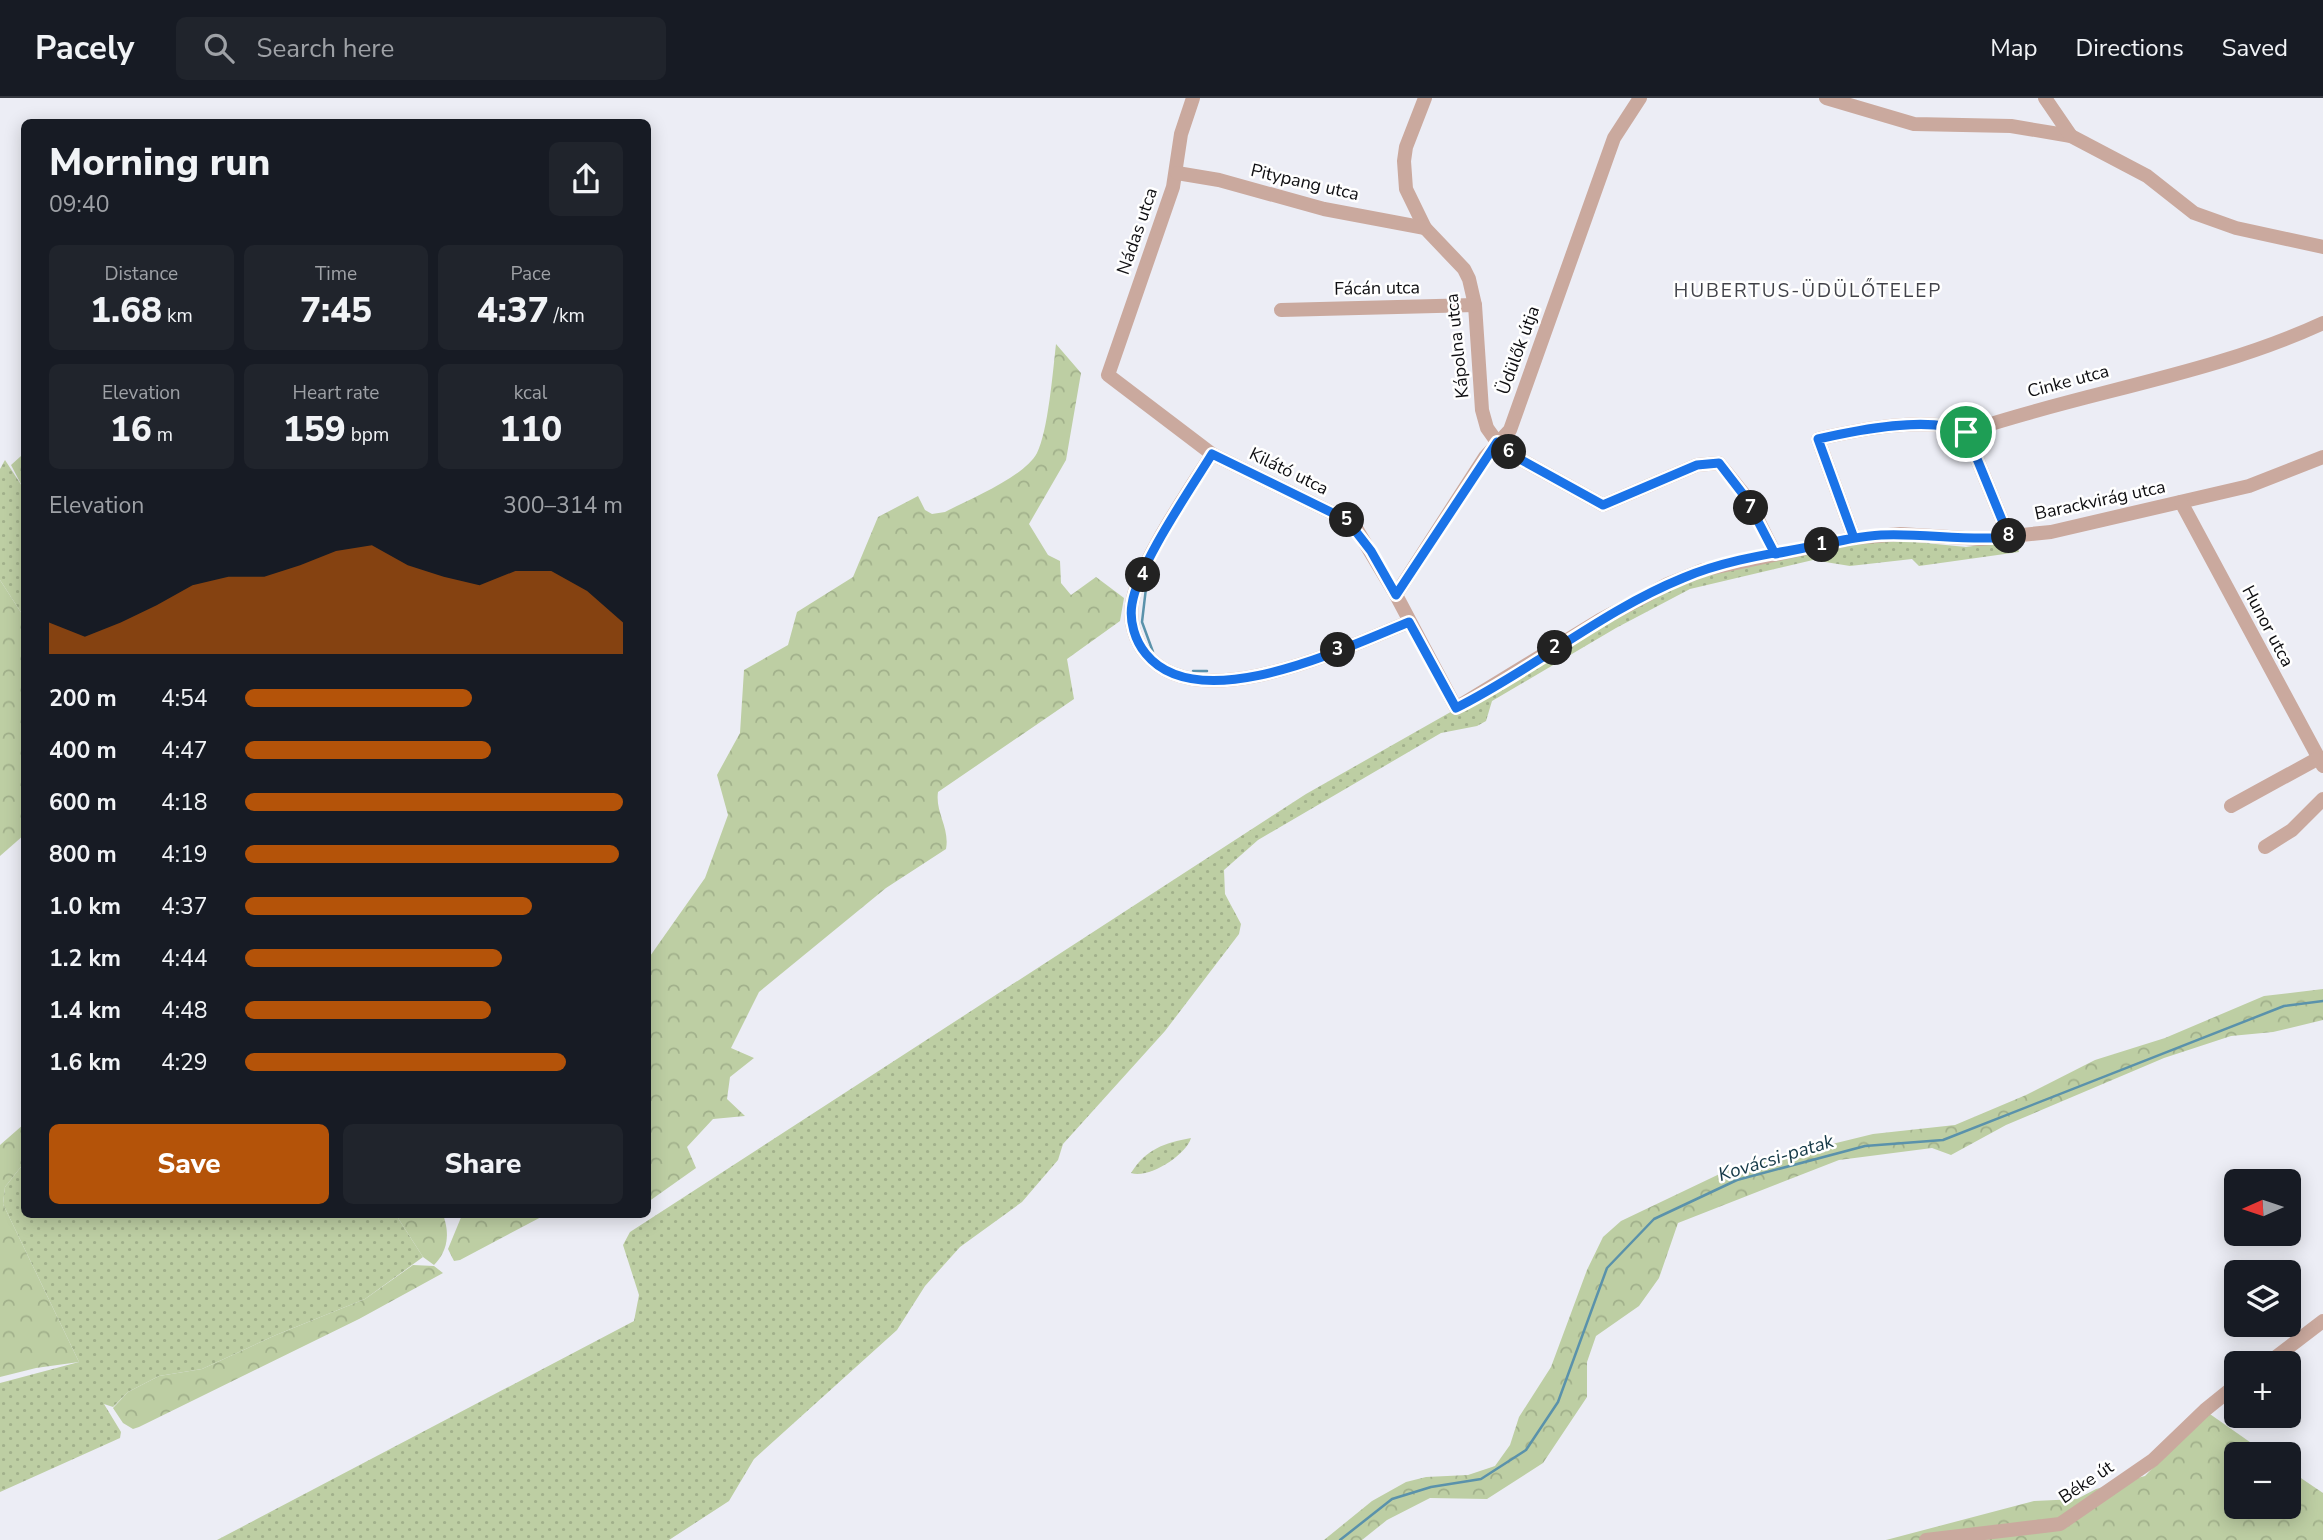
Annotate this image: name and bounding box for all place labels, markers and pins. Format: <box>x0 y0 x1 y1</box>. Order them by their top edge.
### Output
pin <box>1936 402 1996 462</box>
pin: 6 <box>1492 434 1526 470</box>
pin: 7 <box>1734 490 1768 526</box>
pin: 5 <box>1330 502 1364 538</box>
pin: 8 <box>1992 518 2026 554</box>
pin: 1 <box>1804 528 1840 562</box>
pin: 4 <box>1126 558 1160 592</box>
pin: 2 <box>1538 630 1572 666</box>
pin: 3 <box>1320 632 1356 668</box>

